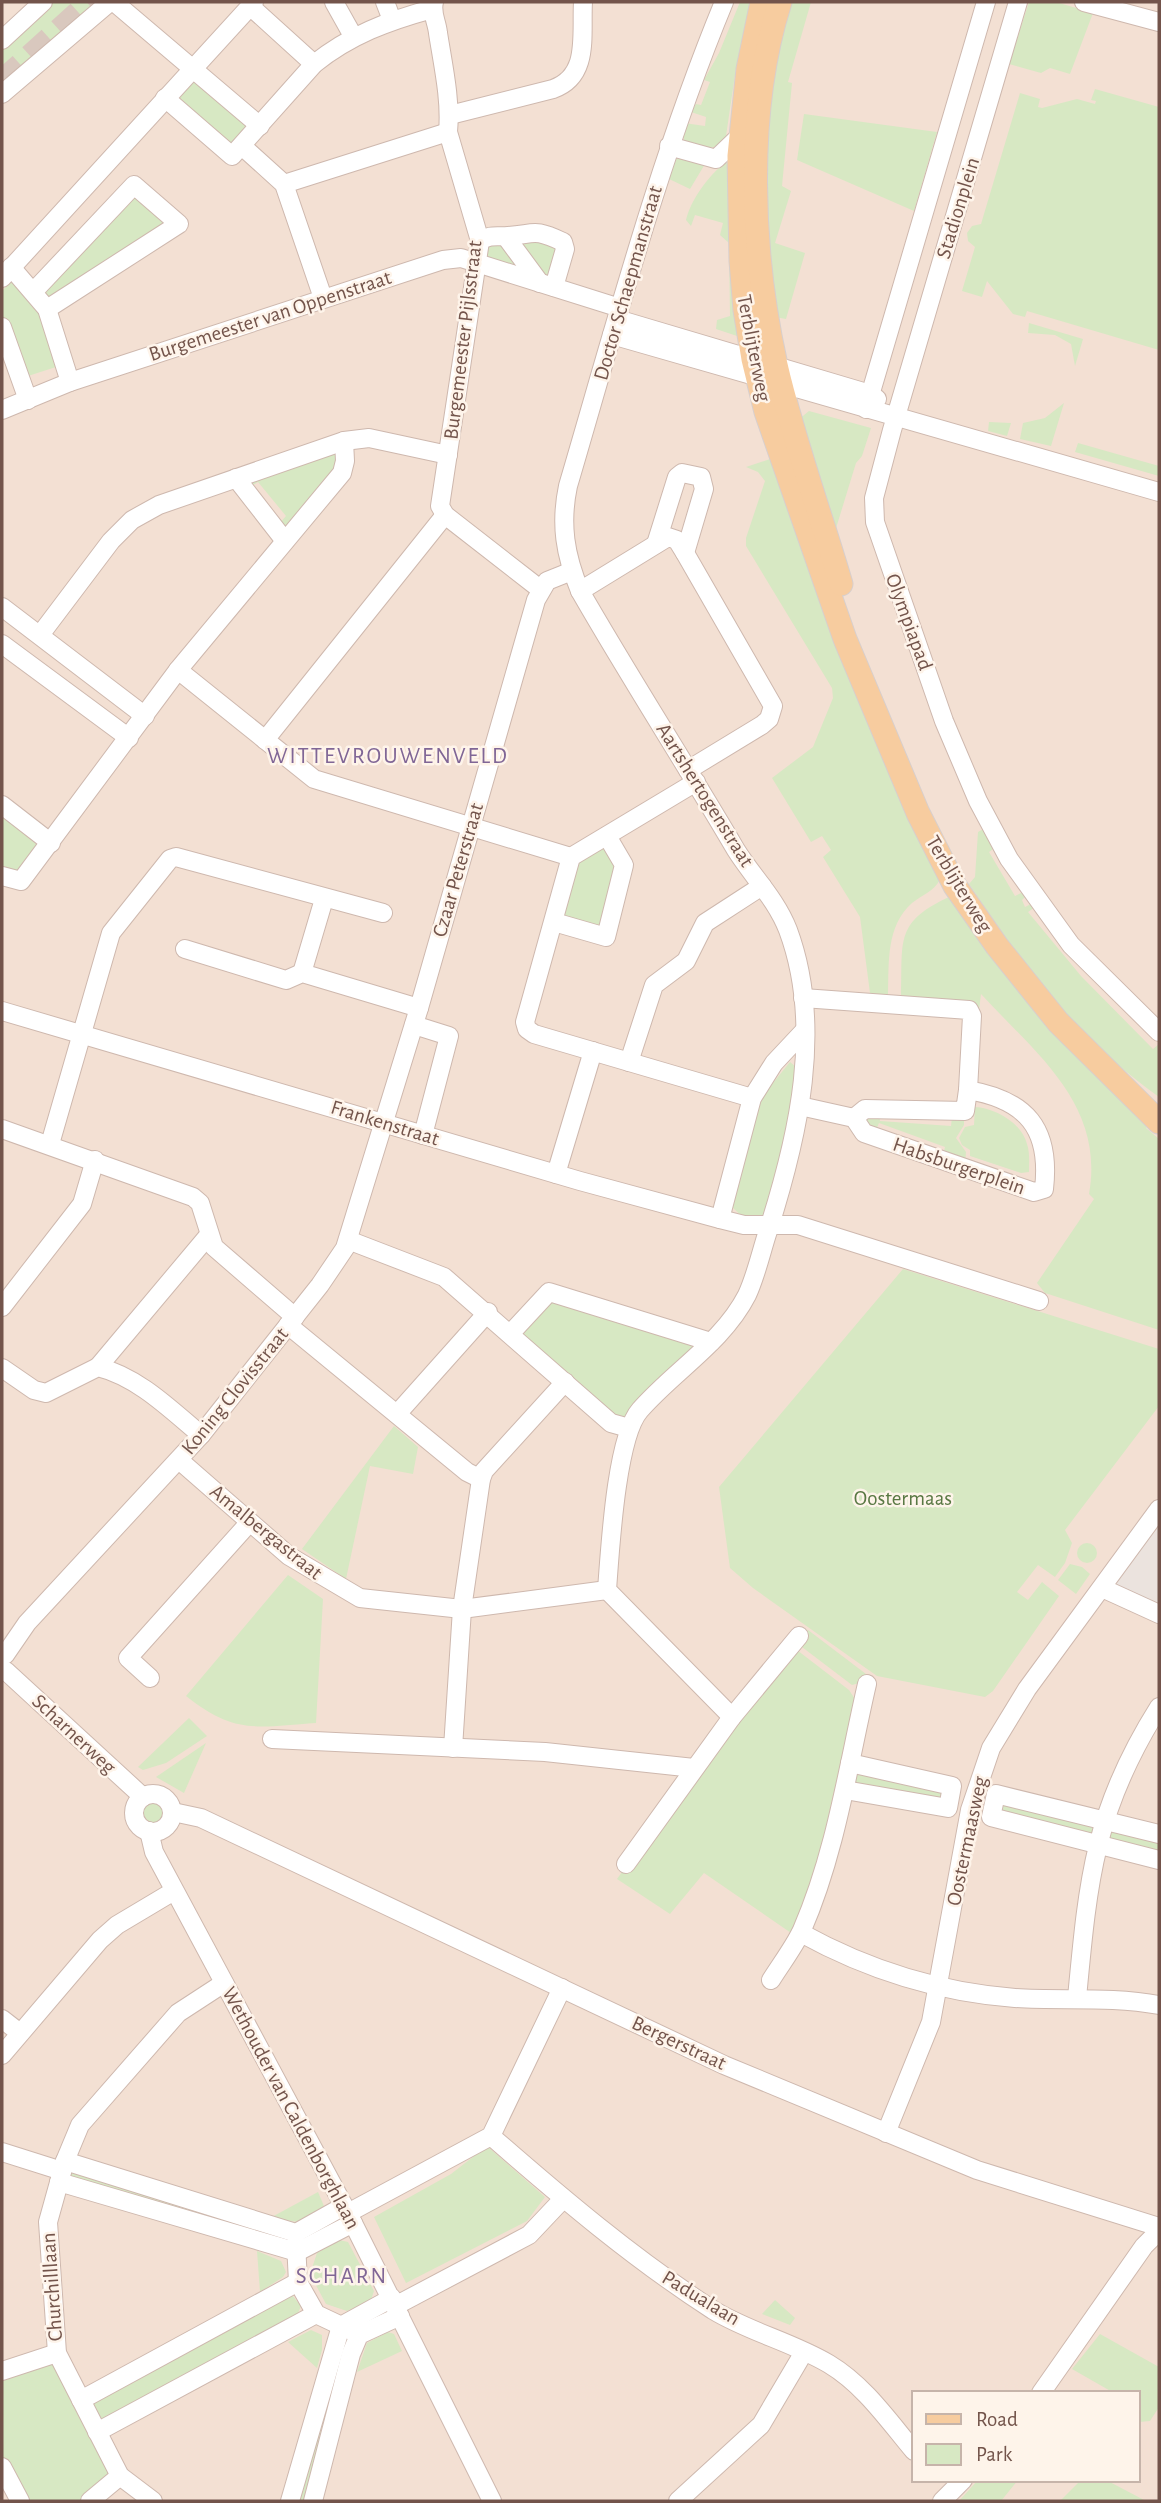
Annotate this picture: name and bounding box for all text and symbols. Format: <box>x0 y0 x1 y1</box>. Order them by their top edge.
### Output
street label: Stadionplein <box>933 155 983 261</box>
street label: Doctor Schaepmanstraat <box>590 183 666 383</box>
street label: Burgemeester Pijlsstraat <box>440 239 486 441</box>
street label: Burgemeester van Oppenstraat <box>146 267 394 365</box>
street label: Terblijterweg <box>733 293 775 404</box>
street label: Olympiapad <box>882 571 936 673</box>
street label: Aartshertogenstraat <box>652 720 758 871</box>
district label: WITTEVROUWENVELD <box>267 745 509 768</box>
street label: Czaar Peterstraat <box>429 800 487 939</box>
street label: Terblijterweg <box>922 832 996 937</box>
street label: Frankenstraat <box>328 1097 442 1150</box>
street label: Habsburgerplein <box>890 1134 1028 1198</box>
street label: Koning Clovisstraat <box>178 1323 293 1458</box>
street label: Amalbergastraat <box>206 1481 326 1584</box>
park label: Oostermaas <box>854 1488 952 1509</box>
street label: Scharnerweg <box>28 1690 120 1778</box>
street label: Oostermaasweg <box>943 1774 991 1908</box>
street label: Wethouder van Caldenborghlaan <box>218 1984 364 2232</box>
street label: Bergerstraat <box>629 2012 730 2074</box>
street label: Churchilllaan <box>38 2232 66 2342</box>
district label: SCHARN <box>296 2265 388 2288</box>
street label: Padualaan <box>658 2267 744 2329</box>
legend <box>912 2391 1140 2482</box>
text: Road <box>976 2409 1018 2430</box>
text: Park <box>976 2444 1013 2465</box>

